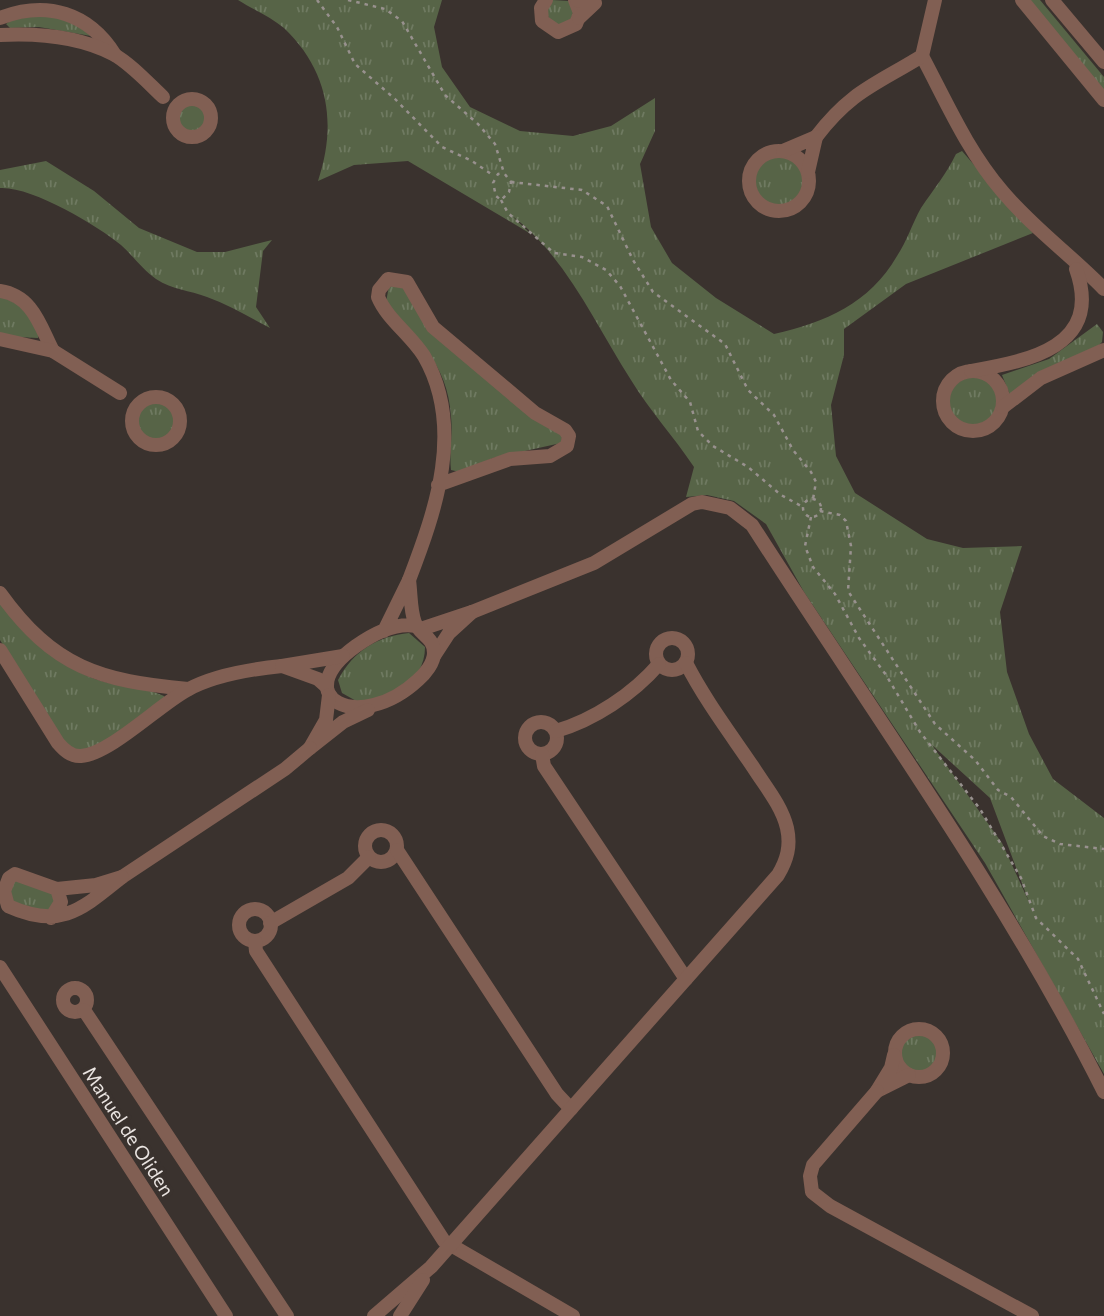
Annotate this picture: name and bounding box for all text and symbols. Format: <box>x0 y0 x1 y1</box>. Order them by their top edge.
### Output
street label: Manuel de Oliden <box>79 1062 179 1200</box>

